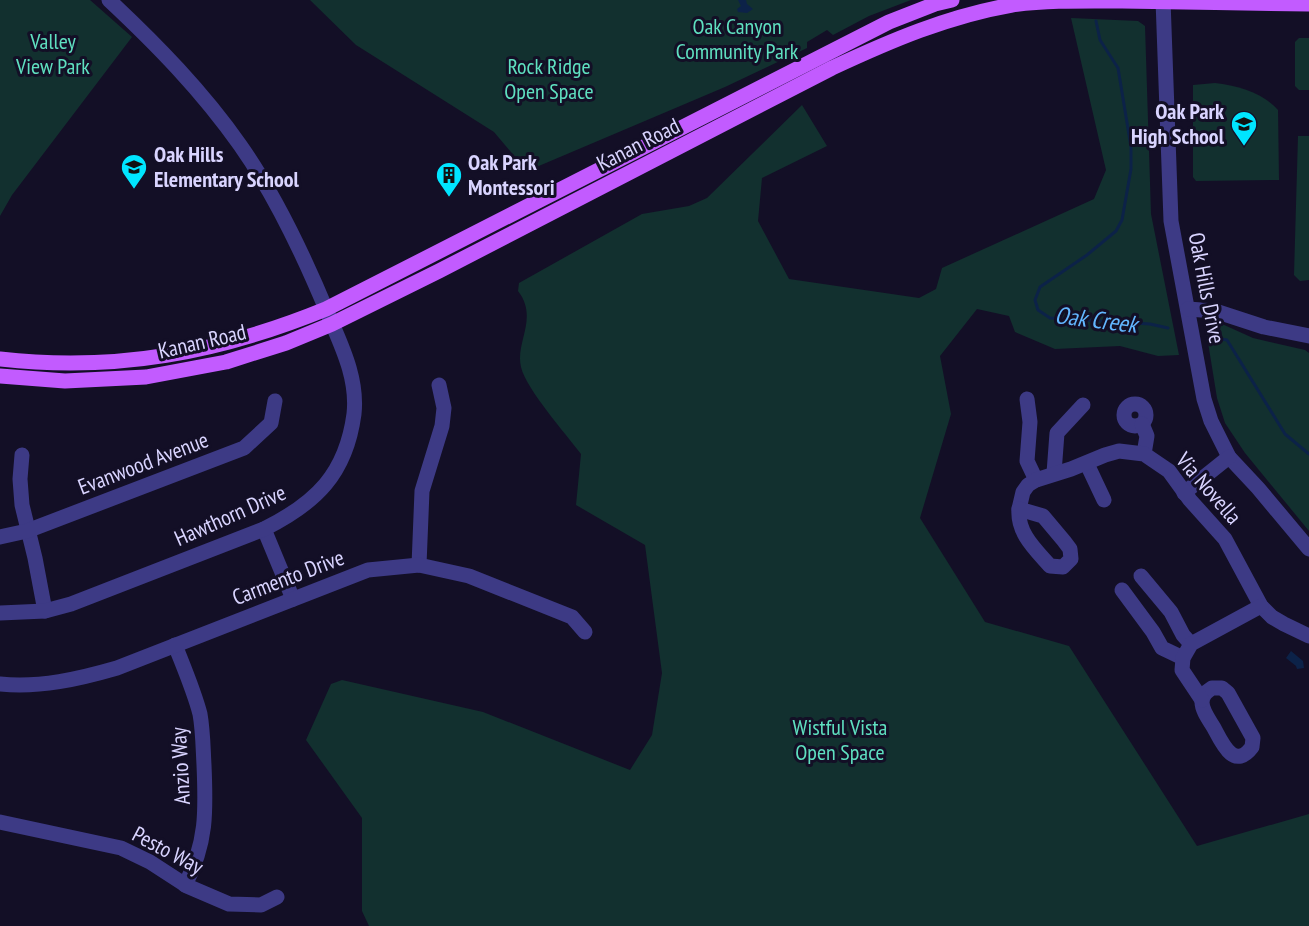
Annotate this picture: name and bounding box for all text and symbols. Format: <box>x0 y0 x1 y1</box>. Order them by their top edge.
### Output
park label: Oak Canyon Community Park <box>676 12 799 65</box>
park label: Valley View Park <box>15 27 90 80</box>
park label: Rock Ridge Open Space <box>504 52 594 105</box>
place label: Oak Park High School <box>1131 97 1225 150</box>
school or university icon: Oak Park High School <box>1229 109 1259 147</box>
street label: Kanan Road <box>592 111 684 177</box>
place label: Oak Hills Elementary School <box>154 140 300 193</box>
place label: Oak Park Montessori <box>468 148 555 201</box>
school or university icon: Oak Hills Elementary School <box>119 152 149 190</box>
building icon: Oak Park Montessori <box>434 160 464 198</box>
street label: Oak Hills Drive <box>1183 230 1231 346</box>
water label: Oak Creek <box>1053 299 1142 340</box>
street label: Kanan Road <box>155 317 249 365</box>
street label: Evanwood Avenue <box>74 425 212 501</box>
street label: Via Novella <box>1169 446 1248 530</box>
street label: Hawthorn Drive <box>170 478 290 552</box>
street label: Carmento Drive <box>228 543 348 611</box>
park label: Wistful Vista Open Space <box>793 713 887 766</box>
street label: Anzio Way <box>164 726 196 806</box>
street label: Pesto Way <box>128 820 209 881</box>

